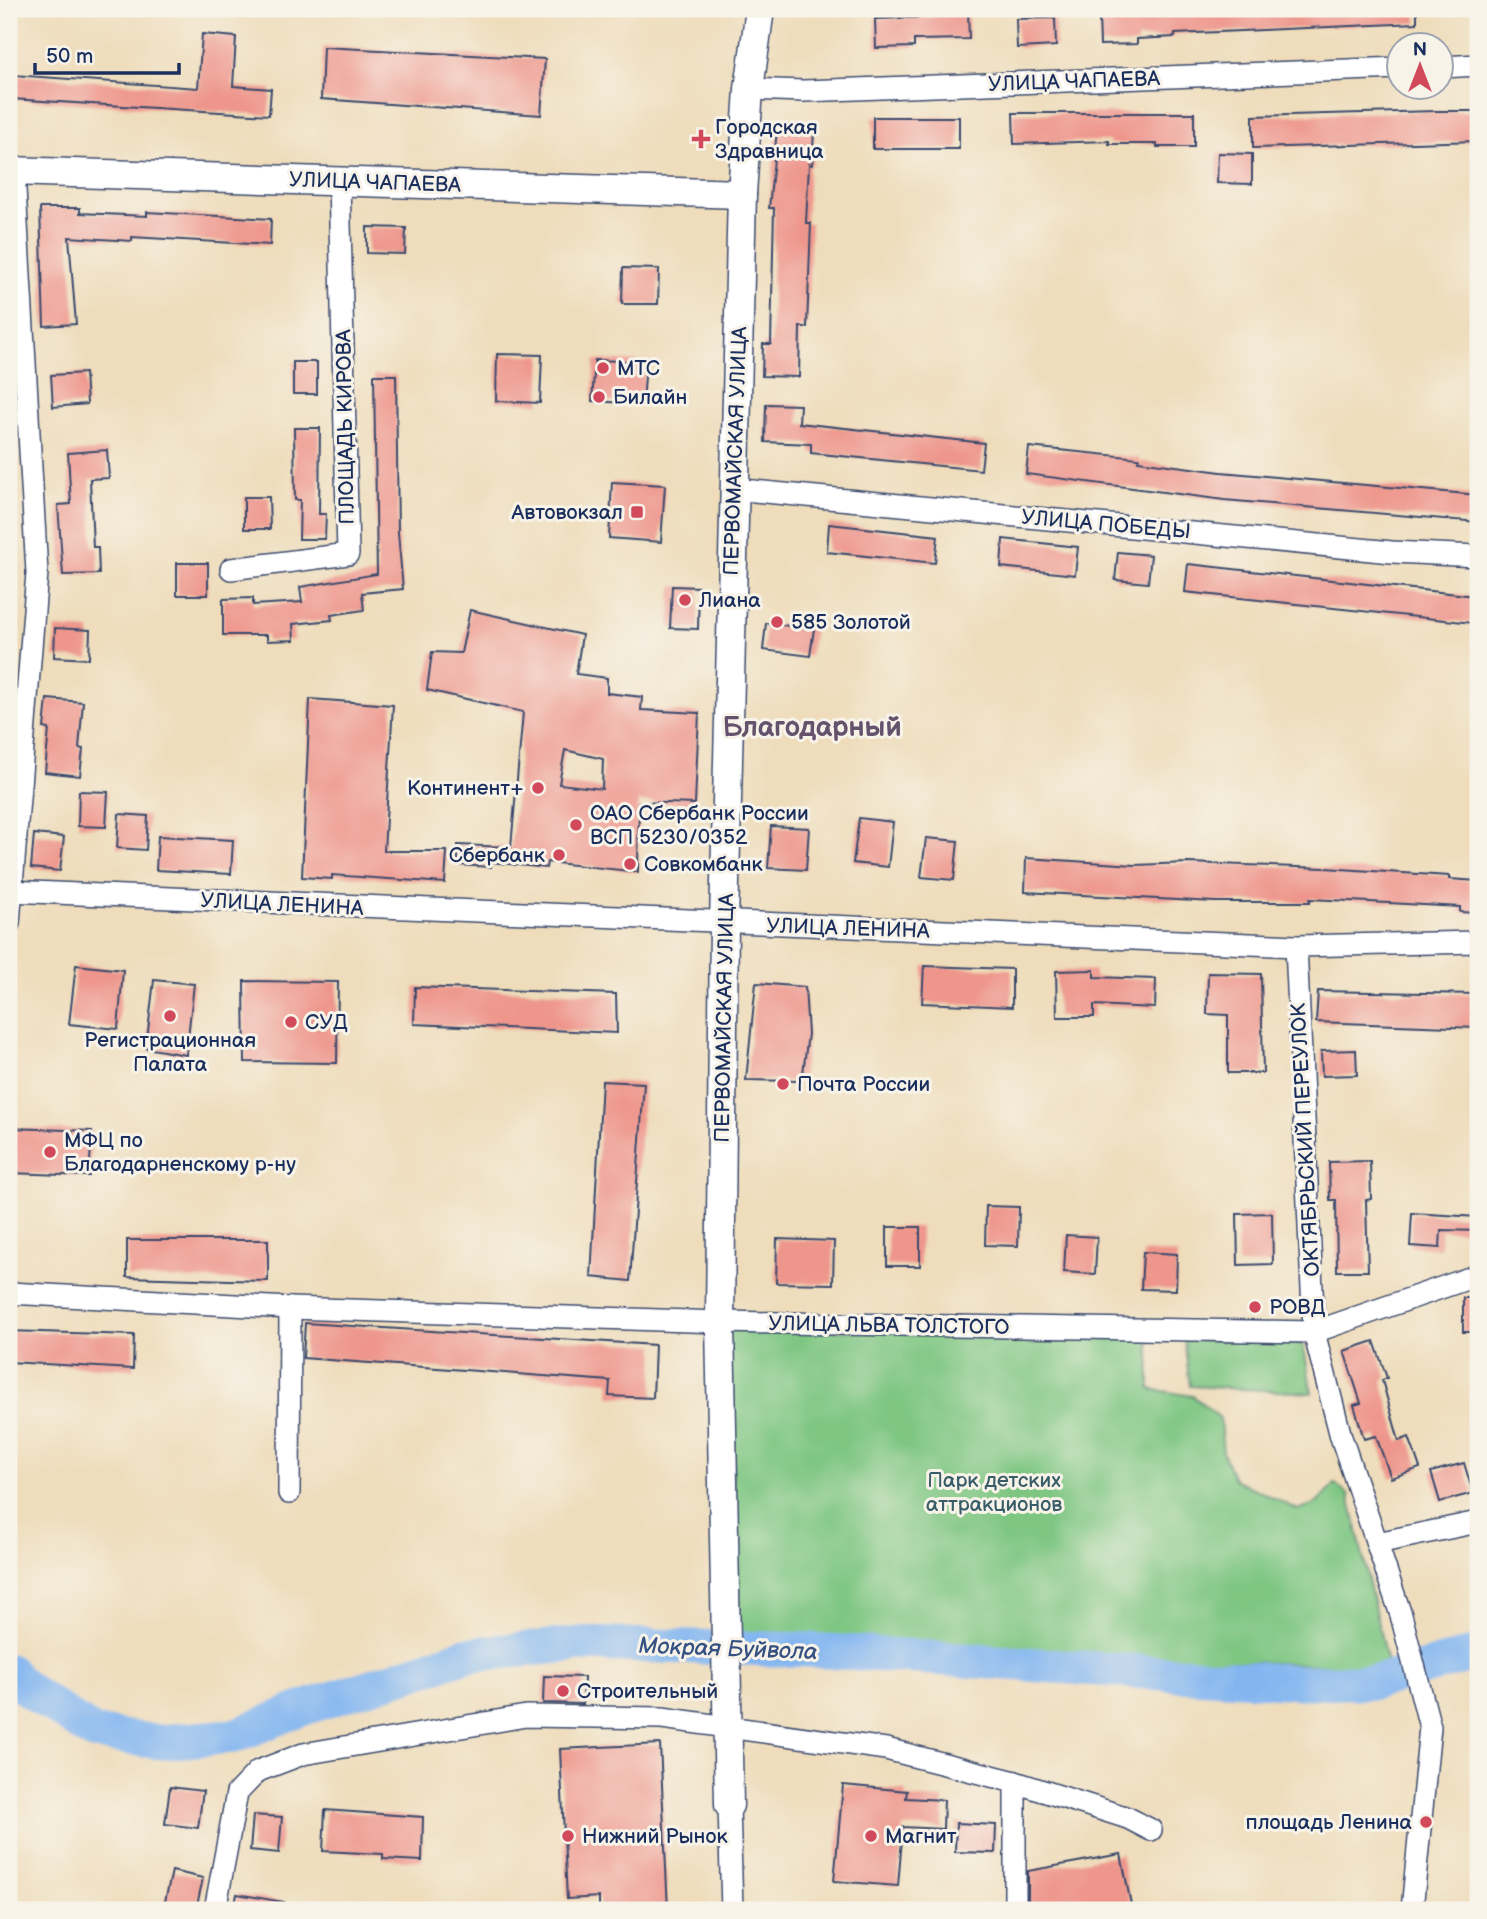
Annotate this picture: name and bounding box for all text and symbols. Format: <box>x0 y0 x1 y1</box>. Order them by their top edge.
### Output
scale bar <box>35 32 178 76</box>
north arrow <box>1386 32 1456 102</box>
text: N <box>1413 39 1427 62</box>
text: 50 m <box>46 44 93 69</box>
street label: УЛИЦА ЧАПАЕВА <box>988 66 1161 97</box>
place label: Городская Здравница <box>715 115 824 164</box>
marker: Городская Здравница <box>693 131 709 147</box>
street label: УЛИЦА ЧАПАЕВА <box>289 167 462 198</box>
street label: ПЕРВОМАЙСКАЯ УЛИЦА <box>719 326 752 576</box>
street label: ПЛОЩАДЬ КИРОВА <box>331 329 360 525</box>
place label: МТС <box>617 356 660 381</box>
marker: МТС <box>595 360 611 376</box>
place label: Билайн <box>613 385 688 410</box>
marker: Билайн <box>591 389 607 405</box>
place label: Автовокзал <box>510 500 623 525</box>
marker: Автовокзал <box>629 504 645 520</box>
street label: УЛИЦА ПОБЕДЫ <box>1020 505 1192 544</box>
place label: Лиана <box>698 588 761 613</box>
marker: Лиана <box>677 592 693 608</box>
place label: 585 Золотой <box>791 610 911 635</box>
marker: 585 Золотой <box>769 614 785 630</box>
district label: Благодарный <box>722 711 902 744</box>
place label: Континент+ <box>407 776 524 801</box>
marker: Континент+ <box>530 780 546 796</box>
place label: ОАО Сбербанк России ВСП 5230/0352 <box>590 801 809 850</box>
marker: ОАО Сбербанк России ВСП 5230/0352 <box>568 817 584 833</box>
place label: Сбербанк <box>449 843 545 868</box>
marker: Сбербанк <box>551 847 567 863</box>
place label: Совкомбанк <box>644 852 763 877</box>
marker: Совкомбанк <box>622 856 638 872</box>
street label: УЛИЦА ЛЕНИНА <box>200 888 365 921</box>
street label: ПЕРВОМАЙСКАЯ УЛИЦА <box>710 893 739 1143</box>
street label: УЛИЦА ЛЕНИНА <box>766 913 930 944</box>
street label: ОКТЯБРЬСКИЙ ПЕРЕУЛОК <box>1286 1002 1325 1277</box>
marker: Регистрационная Палата <box>162 1008 178 1024</box>
place label: СУД <box>305 1010 348 1035</box>
marker: СУД <box>283 1014 299 1030</box>
place label: Регистрационная Палата <box>84 1028 256 1077</box>
place label: Почта России <box>797 1072 930 1097</box>
marker: Почта России <box>775 1076 791 1092</box>
place label: МФЦ по Благодарненскому р-ну <box>64 1128 296 1177</box>
marker: МФЦ по Благодарненскому р-ну <box>42 1144 58 1160</box>
place label: РОВД <box>1269 1295 1326 1320</box>
marker: РОВД <box>1247 1299 1263 1315</box>
street label: УЛИЦА ЛЬВА ТОЛСТОГО <box>768 1311 1010 1340</box>
park label: Парк детских аттракционов <box>926 1468 1062 1517</box>
water label: Мокрая Буйвола <box>638 1632 818 1666</box>
place label: Строительный <box>577 1679 718 1704</box>
marker: Строительный <box>555 1683 571 1699</box>
place label: площадь Ленина <box>1246 1810 1413 1835</box>
marker: площадь Ленина <box>1418 1814 1434 1830</box>
place label: Нижний Рынок <box>582 1824 728 1849</box>
place label: Магнит <box>885 1824 957 1849</box>
marker: Нижний Рынок <box>560 1828 576 1844</box>
marker: Магнит <box>863 1828 879 1844</box>

